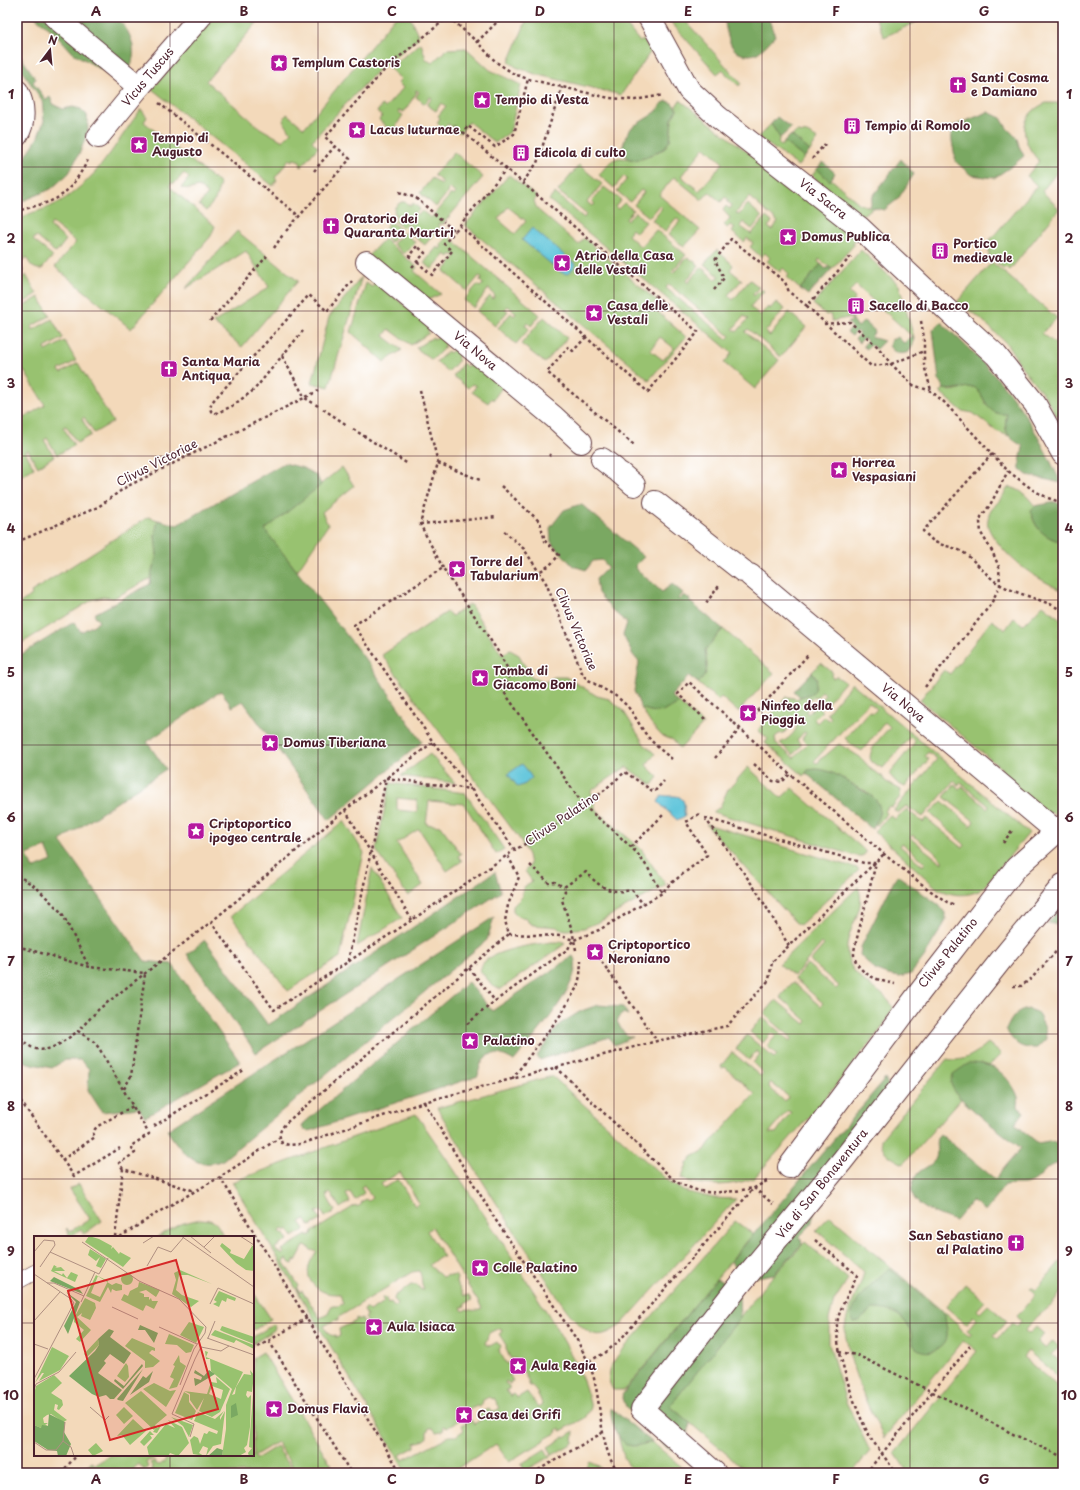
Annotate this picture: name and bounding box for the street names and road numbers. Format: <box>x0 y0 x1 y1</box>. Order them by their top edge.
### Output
street label: Vicus Tuscus <box>117 42 178 110</box>
street label: Via Sacra <box>796 174 852 223</box>
street label: Via Nova <box>450 326 502 375</box>
street label: Clivus Victoriae <box>113 434 200 490</box>
street label: Clivus Victoriae <box>551 584 603 673</box>
street label: Via Nova <box>878 678 930 727</box>
street label: Clivus Palatino <box>521 787 602 850</box>
street label: Clivus Palatino <box>913 913 981 991</box>
street label: Via di San Bonaventura <box>771 1124 872 1242</box>

